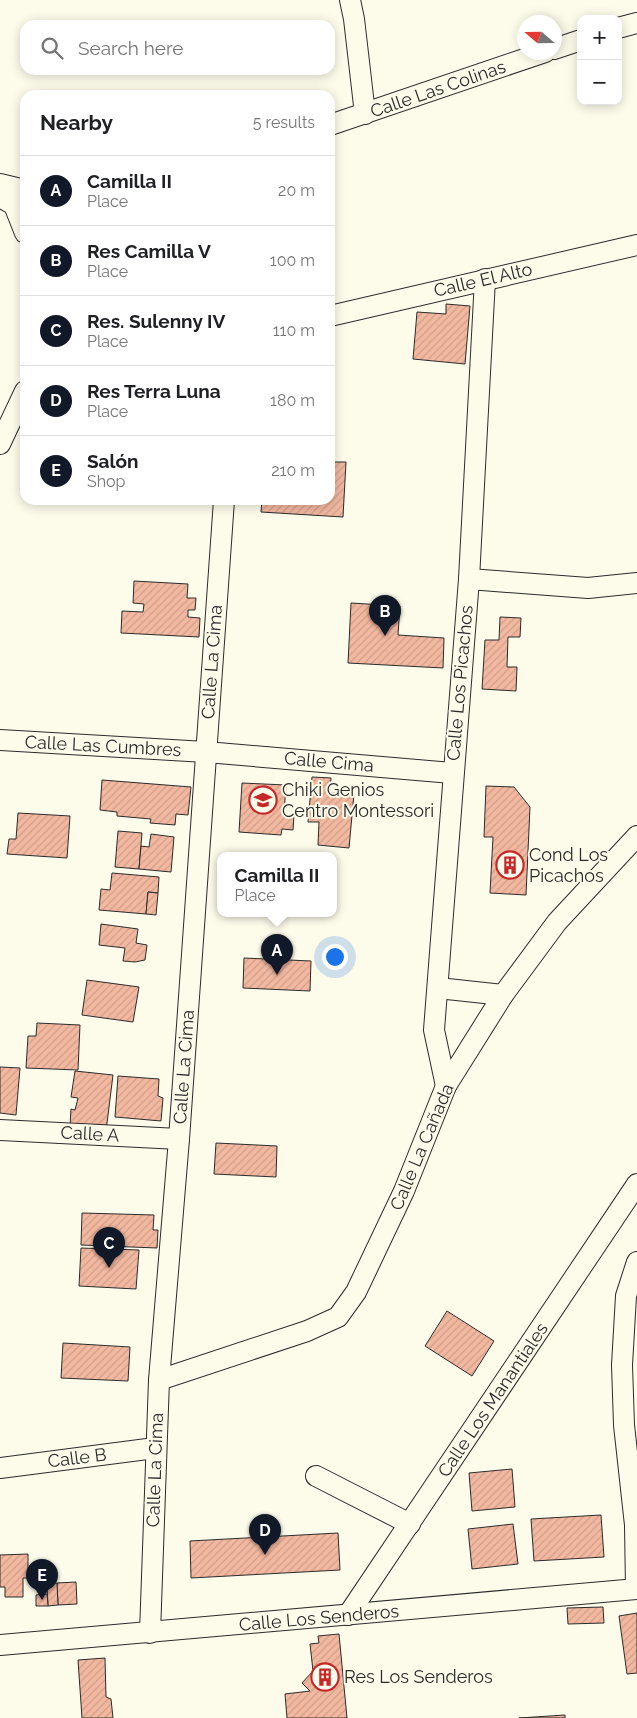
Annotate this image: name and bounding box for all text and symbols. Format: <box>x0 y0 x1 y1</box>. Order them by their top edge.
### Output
north arrow <box>517 15 562 60</box>
map controls <box>577 15 622 105</box>
button: + <box>577 15 622 60</box>
search box <box>20 20 335 75</box>
icon: search <box>38 34 66 62</box>
text: Search here <box>78 37 184 59</box>
street label: Calle Las Colinas <box>367 55 508 122</box>
button: − <box>577 60 622 105</box>
text: Nearby <box>40 110 113 135</box>
text: 5 results <box>253 113 315 132</box>
text: Camilla II <box>87 170 172 192</box>
text: A <box>51 181 61 200</box>
text: 20 m <box>278 181 315 200</box>
text: Place <box>87 192 128 211</box>
text: Res Camilla V <box>87 240 211 262</box>
text: B <box>51 251 61 270</box>
text: 100 m <box>270 251 315 270</box>
street label: Calle El Alto <box>432 258 534 301</box>
text: Place <box>87 262 128 281</box>
text: Res. Sulenny IV <box>87 310 225 332</box>
text: C <box>51 321 61 340</box>
text: 110 m <box>273 321 315 340</box>
text: Place <box>87 332 128 351</box>
text: Res Terra Luna <box>87 380 221 402</box>
text: D <box>50 391 62 410</box>
text: 180 m <box>270 391 315 410</box>
text: Place <box>87 402 128 421</box>
text: Salón <box>87 450 139 472</box>
text: E <box>51 461 61 480</box>
text: 210 m <box>271 461 315 480</box>
text: Shop <box>87 472 125 491</box>
pin: B <box>369 595 401 636</box>
street label: Calle La Cima <box>197 604 226 720</box>
street label: Calle Los Picachos <box>442 604 477 762</box>
street label: Calle Las Cumbres <box>24 731 182 760</box>
street label: Calle Cima <box>283 747 375 776</box>
place label: Chiki Genios Centro Montessori <box>282 779 434 821</box>
school or university icon: Chiki Genios Centro Montessori <box>248 785 278 815</box>
place label: Cond Los Picachos <box>529 844 608 886</box>
building icon: Cond Los Picachos <box>495 850 525 880</box>
popup <box>217 852 337 917</box>
text: Camilla II <box>235 864 319 886</box>
text: Place <box>235 886 276 905</box>
pin: A <box>261 934 293 975</box>
your location <box>322 944 348 970</box>
street label: Calle La Cima <box>169 1009 198 1125</box>
street label: Calle La Cañada <box>385 1080 458 1213</box>
street label: Calle A <box>60 1121 120 1146</box>
pin: C <box>93 1227 125 1268</box>
street label: Calle Los Manantiales <box>433 1318 552 1481</box>
street label: Calle La Cima <box>142 1412 167 1528</box>
street label: Calle B <box>46 1443 108 1472</box>
pin: D <box>249 1514 281 1555</box>
pin: E <box>26 1559 58 1600</box>
street label: Calle Los Senderos <box>238 1600 400 1635</box>
building icon: Res Los Senderos <box>310 1662 340 1692</box>
place label: Res Los Senderos <box>344 1666 493 1687</box>

